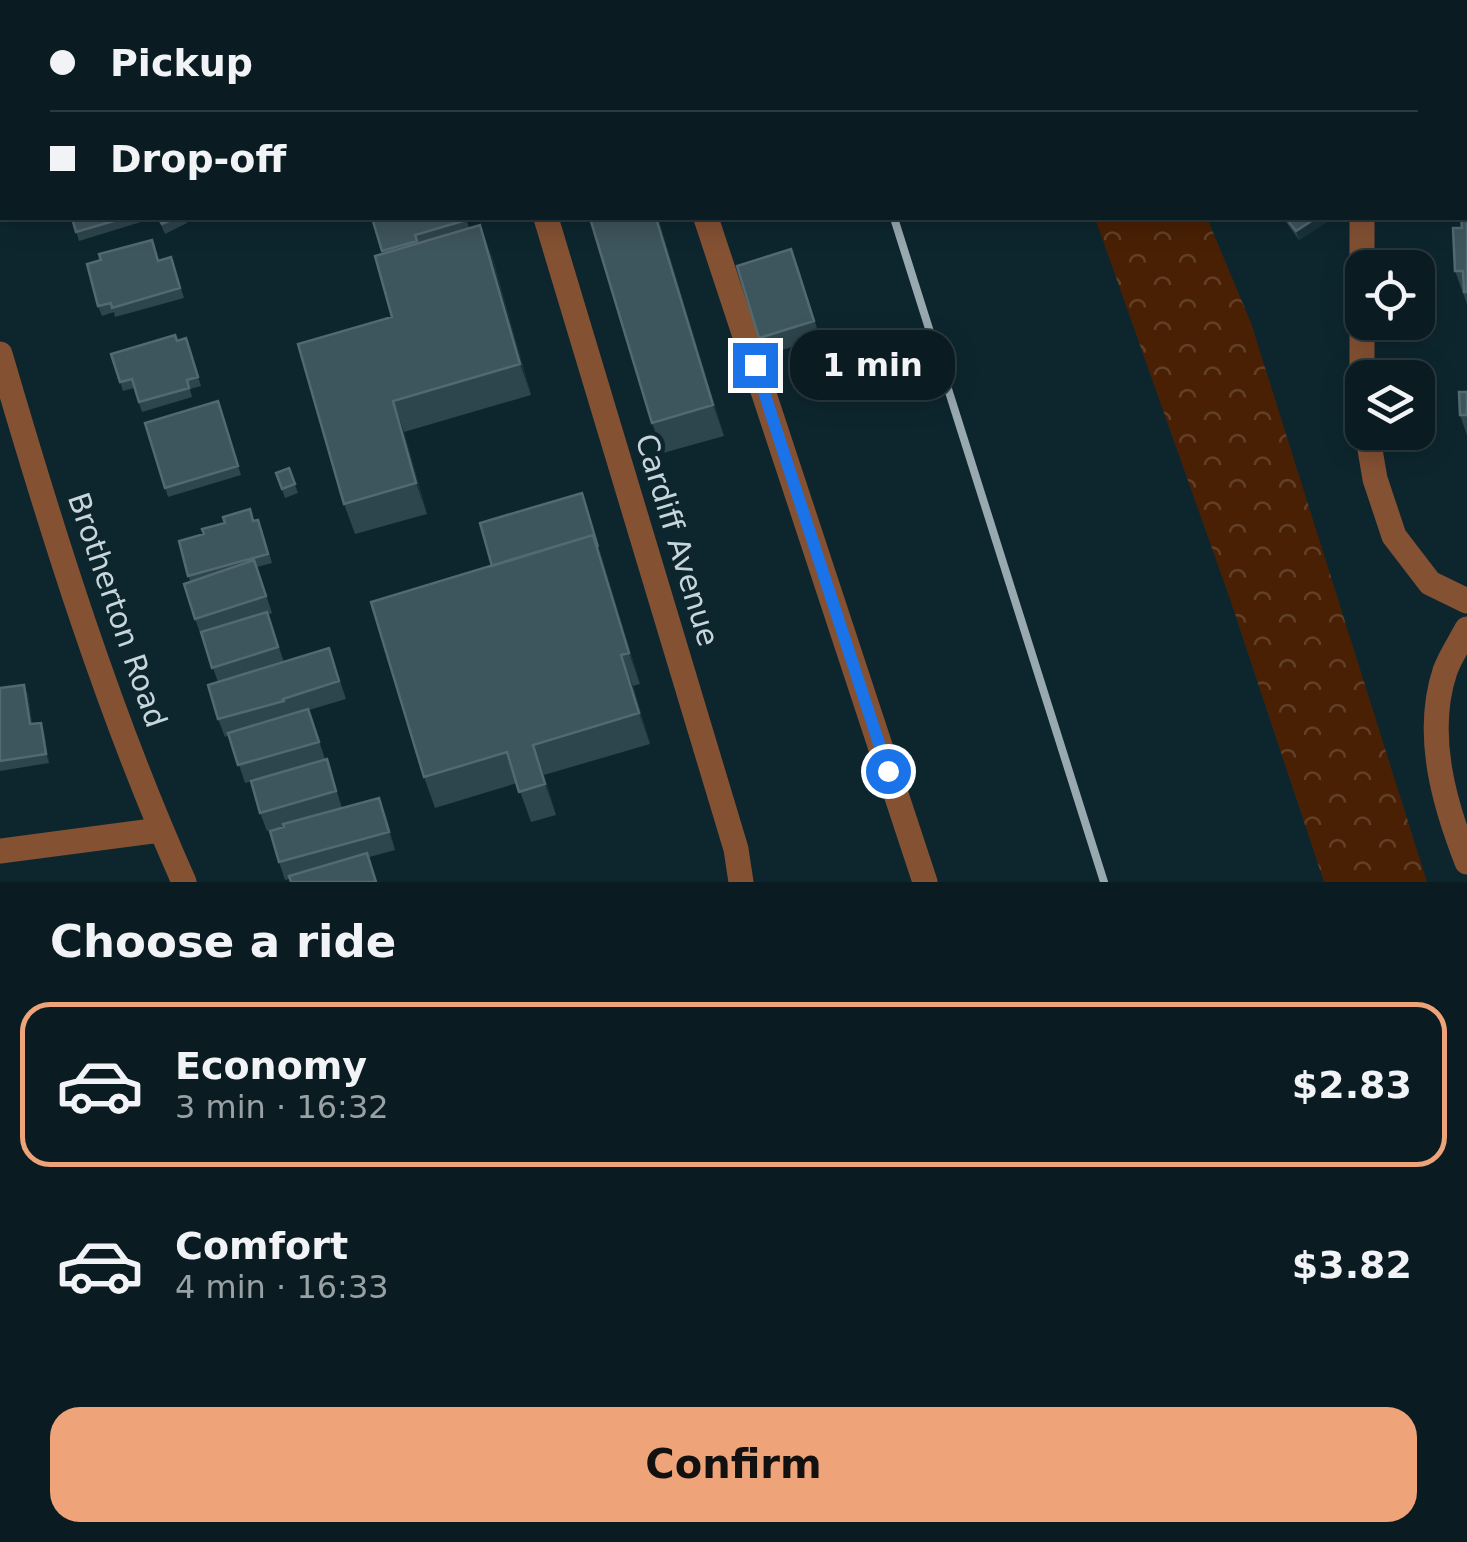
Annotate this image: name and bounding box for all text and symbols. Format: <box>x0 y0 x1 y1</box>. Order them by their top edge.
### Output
text: Pickup <box>110 41 253 85</box>
text: Drop-off <box>110 137 286 181</box>
map controls <box>1345 250 1435 450</box>
button: locate <box>1345 250 1435 340</box>
callout: 1 min <box>790 330 955 400</box>
route end <box>733 343 778 388</box>
text: 1 min <box>822 346 923 384</box>
button: layers <box>1345 360 1435 450</box>
street label: Cardiff Avenue <box>629 429 726 650</box>
street label: Brotherton Road <box>61 488 174 732</box>
route start <box>866 749 911 794</box>
text: Choose a ride <box>50 915 396 968</box>
icon: car <box>55 1040 145 1130</box>
text: Economy <box>175 1044 367 1088</box>
text: $2.83 <box>1292 1063 1412 1107</box>
text: 3 min · 16:32 <box>175 1088 389 1126</box>
icon: car <box>55 1220 145 1310</box>
text: Comfort <box>175 1224 348 1268</box>
text: $3.82 <box>1292 1243 1412 1287</box>
text: 4 min · 16:33 <box>175 1268 389 1306</box>
button: Confirm <box>50 1407 1417 1522</box>

